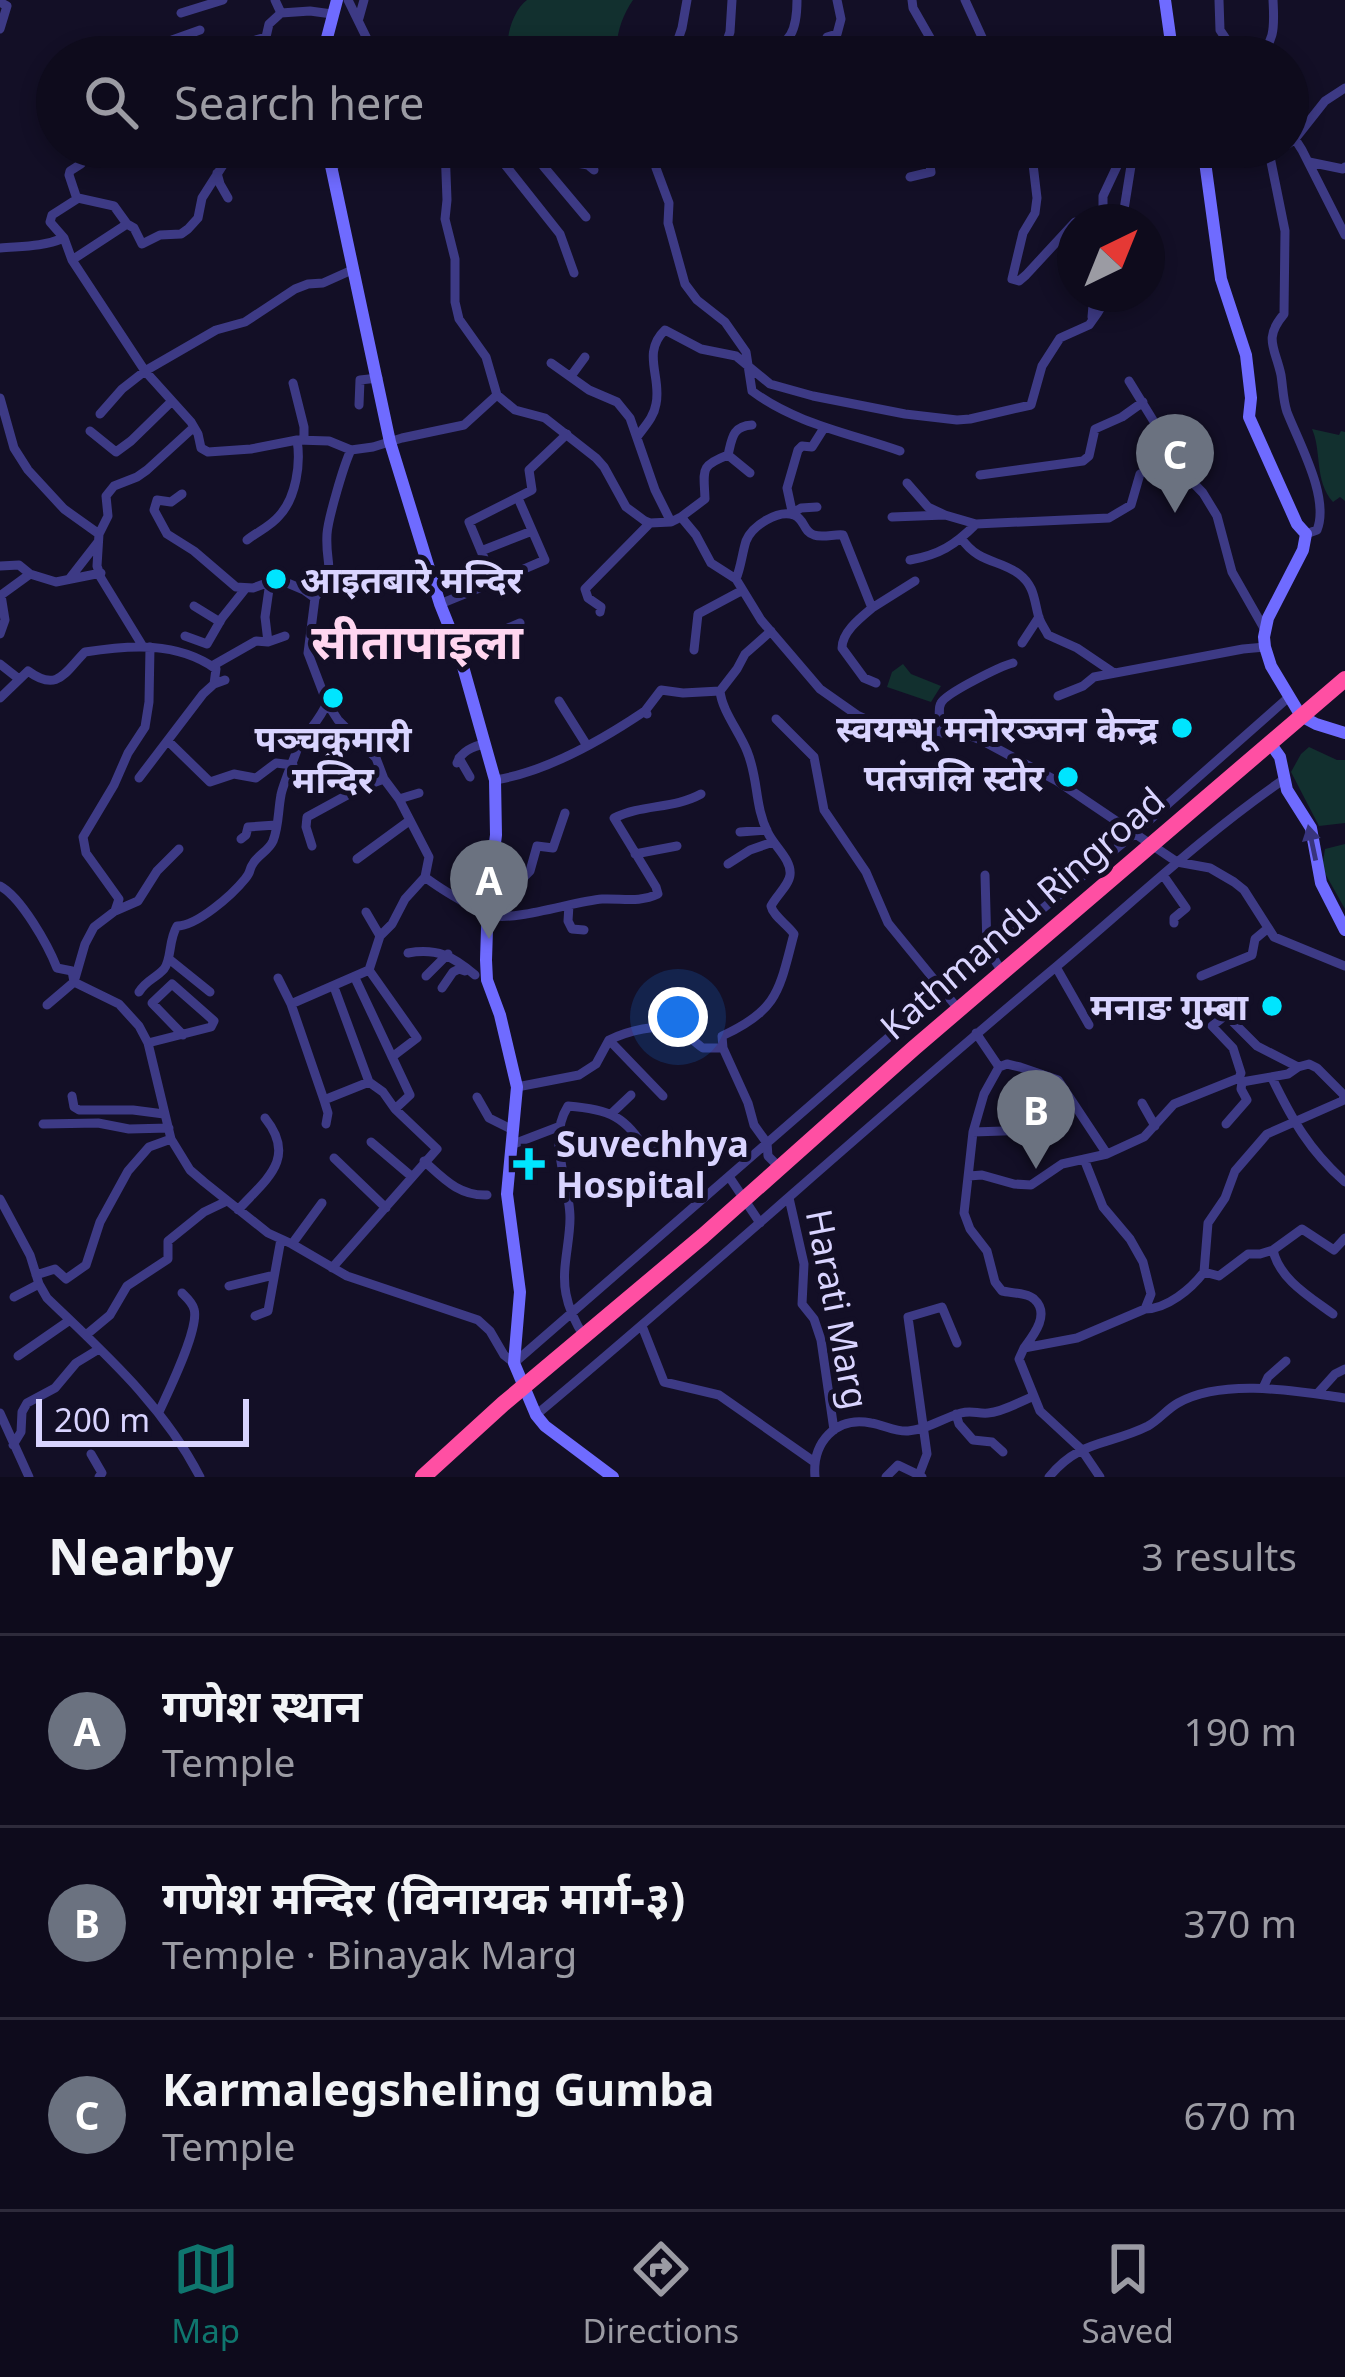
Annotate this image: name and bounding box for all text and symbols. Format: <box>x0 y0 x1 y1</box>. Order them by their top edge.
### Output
search box <box>36 36 1309 168</box>
icon: search <box>78 69 144 135</box>
text: Search here <box>174 72 424 133</box>
north arrow <box>1057 204 1165 312</box>
pin: C <box>1136 414 1214 513</box>
place label: आइतबारे मन्दिर <box>300 555 524 604</box>
marker: आइतबारे मन्दिर <box>263 566 289 592</box>
district label: सीतापाइला <box>311 608 524 673</box>
marker: पञ्चकुमारी मन्दिर <box>320 685 346 711</box>
place label: स्वयम्भू मनोरञ्जन केन्द्र <box>836 704 1159 753</box>
place label: पञ्चकुमारी मन्दिर <box>255 714 413 804</box>
marker: स्वयम्भू मनोरञ्जन केन्द्र <box>1169 715 1195 741</box>
place label: पतंजलि स्टोर <box>864 753 1045 802</box>
marker: पतंजलि स्टोर <box>1055 764 1081 790</box>
street label: Kathmandu Ringroad <box>869 776 1175 1050</box>
one-way arrow <box>1302 824 1321 861</box>
pin: A <box>450 840 528 939</box>
place label: मनाङ गुम्बा <box>1090 982 1249 1031</box>
your location <box>648 987 708 1047</box>
marker: मनाङ गुम्बा <box>1259 993 1285 1019</box>
pin: B <box>997 1070 1075 1169</box>
place label: Suvechhya Hospital <box>556 1119 749 1209</box>
marker: Suvechhya Hospital <box>513 1148 545 1180</box>
street label: Harati Marg <box>795 1205 881 1413</box>
scale bar <box>36 1393 249 1446</box>
text: 200 m <box>54 1397 150 1442</box>
text: Nearby <box>48 1520 234 1590</box>
text: 3 results <box>1142 1529 1297 1582</box>
text: गणेश स्थान <box>162 1674 362 1735</box>
text: A <box>74 1704 101 1757</box>
text: 190 m <box>1183 1704 1297 1757</box>
text: Temple <box>162 1735 295 1788</box>
text: गणेश मन्दिर (विनायक मार्ग-३) <box>162 1866 685 1927</box>
text: B <box>74 1896 100 1949</box>
text: 370 m <box>1183 1896 1297 1949</box>
text: Temple · Binayak Marg <box>162 1927 577 1980</box>
text: Karmalegsheling Gumba <box>162 2058 715 2119</box>
text: C <box>74 2088 100 2141</box>
text: 670 m <box>1183 2088 1297 2141</box>
text: Temple <box>162 2119 295 2172</box>
tab: Map <box>171 2236 240 2353</box>
tab: Directions <box>582 2236 739 2353</box>
tab: Saved <box>1081 2236 1174 2353</box>

